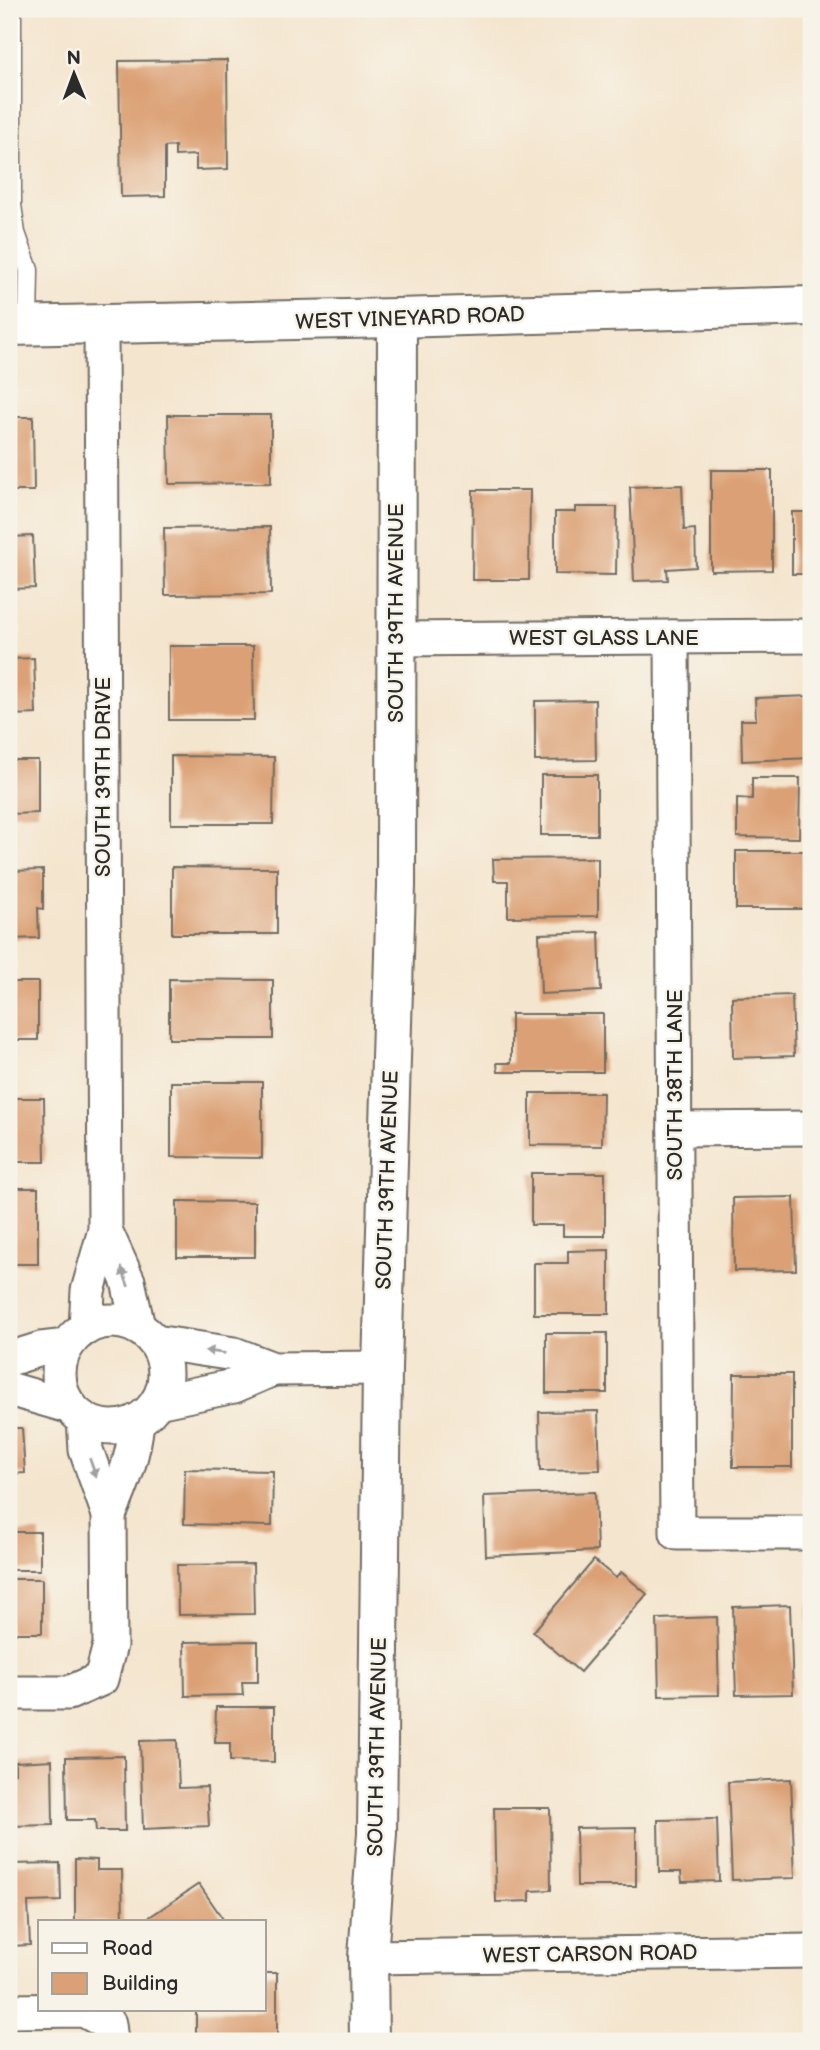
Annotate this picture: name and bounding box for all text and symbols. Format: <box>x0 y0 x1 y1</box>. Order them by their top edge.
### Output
north arrow <box>38 38 108 108</box>
text: N <box>66 47 81 70</box>
street label: WEST VINEYARD ROAD <box>295 302 525 335</box>
street label: SOUTH 39TH AVENUE <box>384 503 409 723</box>
street label: WEST GLASS LANE <box>509 626 699 651</box>
street label: SOUTH 39TH DRIVE <box>91 677 116 877</box>
street label: SOUTH 38TH LANE <box>663 989 688 1181</box>
street label: SOUTH 39TH AVENUE <box>371 1070 404 1290</box>
one-way arrow <box>119 1267 130 1288</box>
one-way arrow <box>204 1346 226 1357</box>
one-way arrow <box>88 1458 99 1479</box>
street label: SOUTH 39TH AVENUE <box>363 1637 392 1857</box>
legend <box>38 1920 266 2011</box>
text: Road <box>102 1936 153 1961</box>
street label: WEST CARSON ROAD <box>482 1940 698 1969</box>
text: Building <box>102 1971 178 1996</box>

